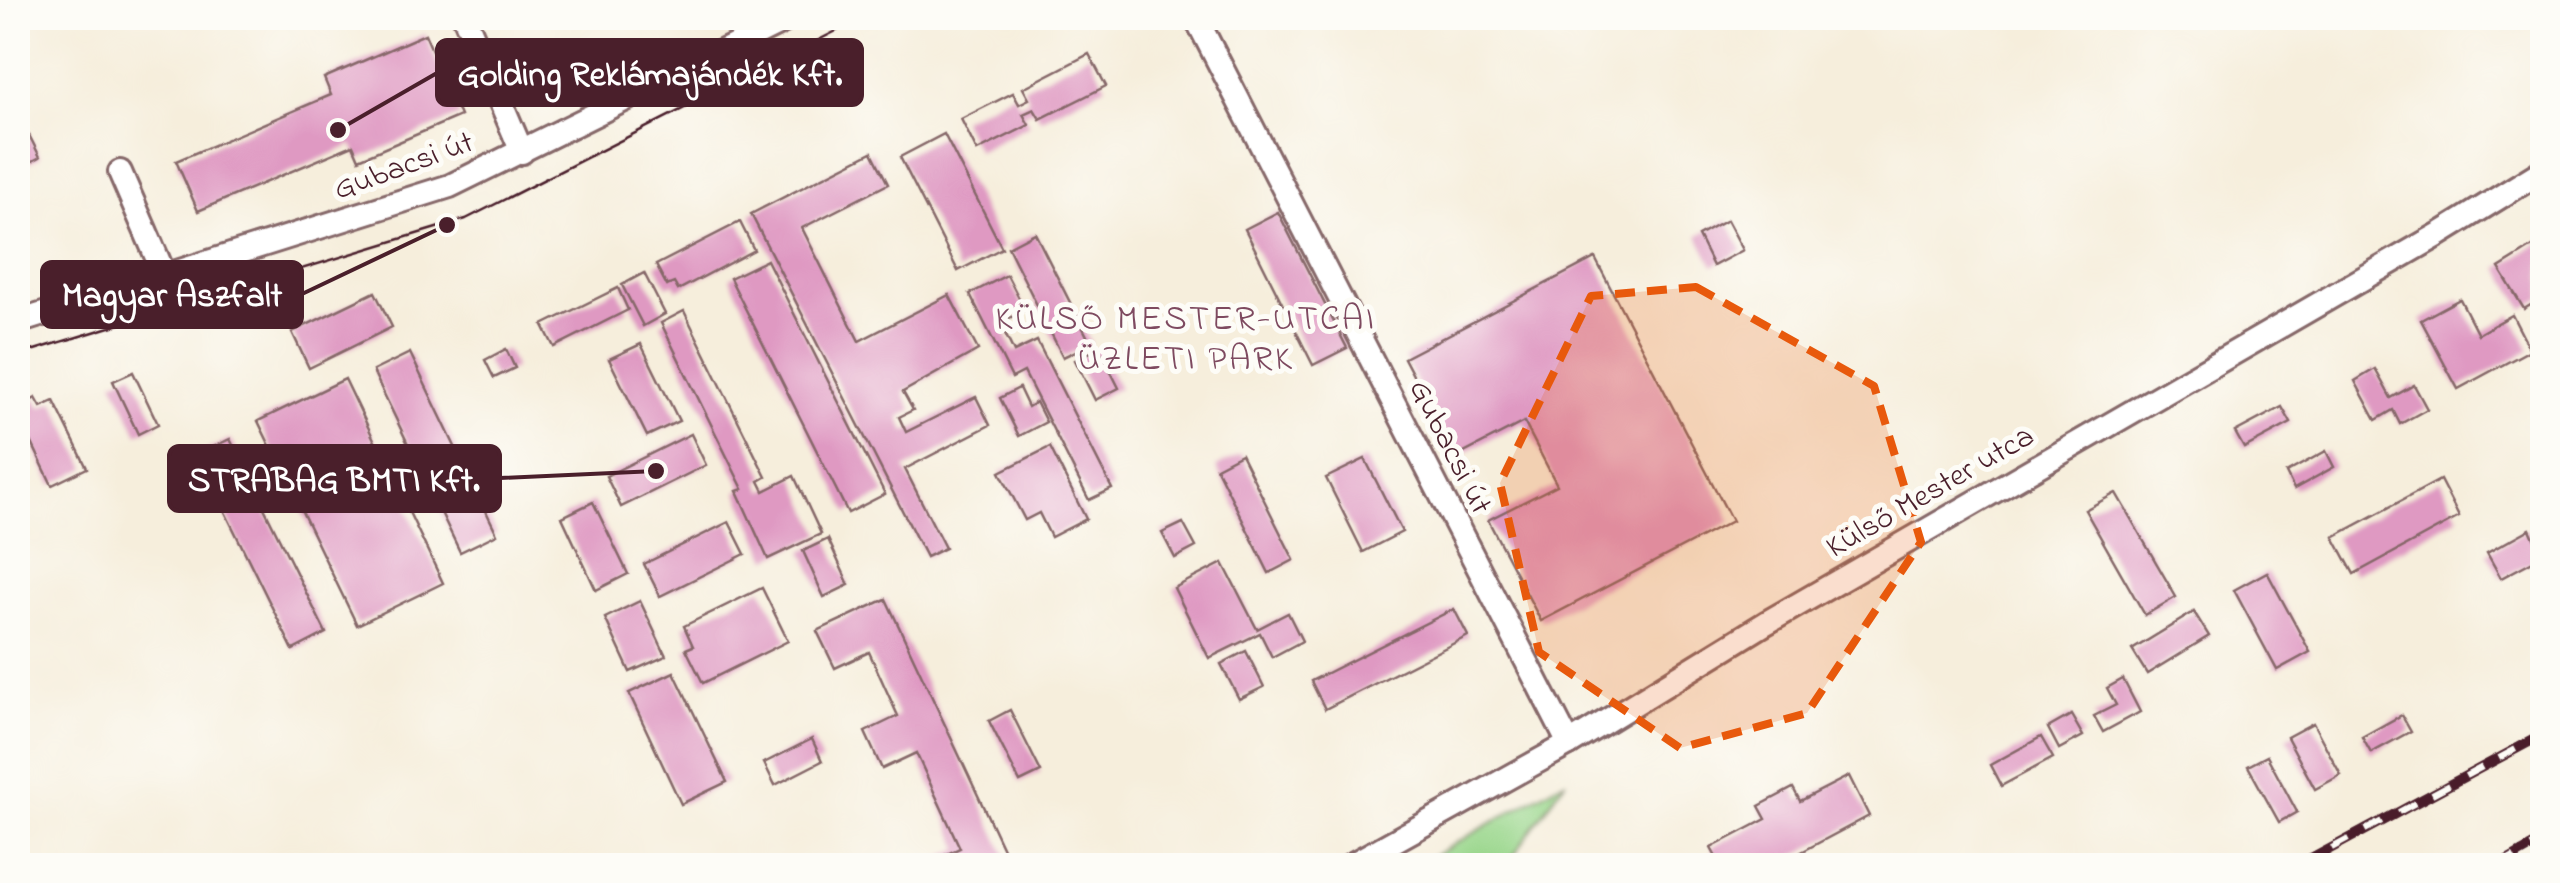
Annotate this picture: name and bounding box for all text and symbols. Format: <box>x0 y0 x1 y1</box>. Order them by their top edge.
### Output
callout: Golding Reklámajándék Kft. <box>437 40 862 105</box>
text: Golding Reklámajándék Kft. <box>458 51 842 103</box>
street label: Gubacsi út <box>328 120 481 214</box>
callout: Magyar Aszfalt <box>42 262 302 327</box>
text: Magyar Aszfalt <box>62 272 283 324</box>
district label: KÜLSŐ MESTER-UTCAI ÜZLETI PARK <box>995 295 1377 386</box>
street label: Gubacsi út <box>1395 372 1503 523</box>
street label: Külső Mester utca <box>1818 414 2044 572</box>
callout: STRABAG BMTI Kft. <box>169 446 500 511</box>
text: STRABAG BMTI Kft. <box>188 457 480 508</box>

